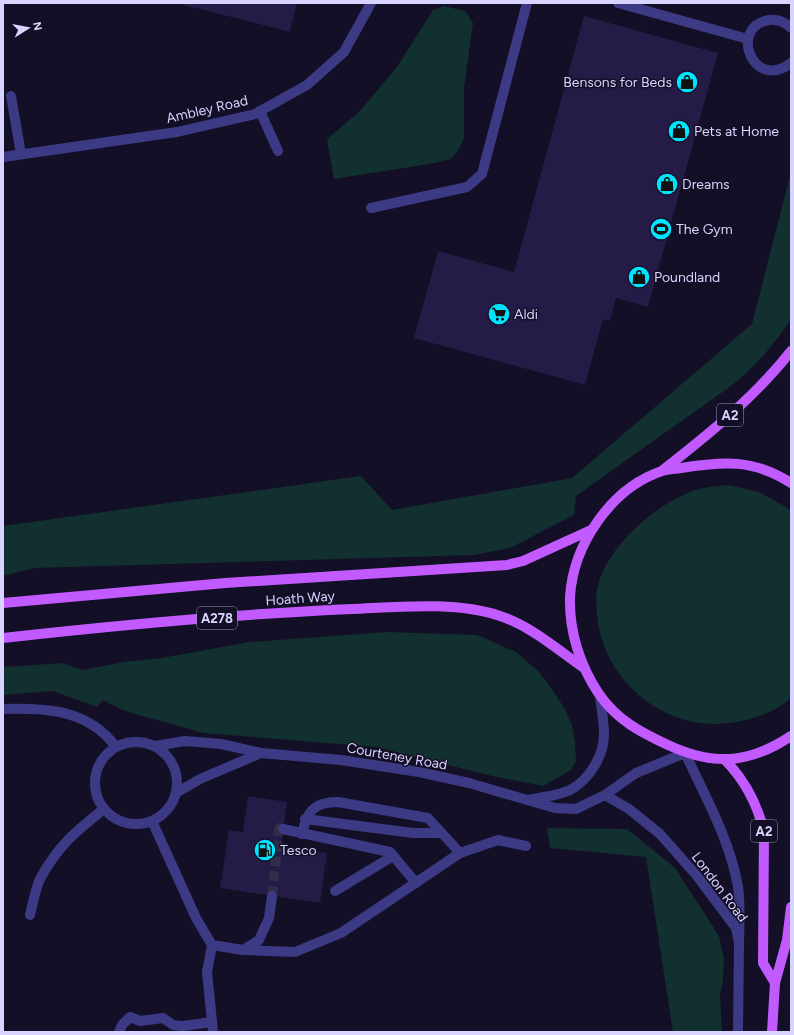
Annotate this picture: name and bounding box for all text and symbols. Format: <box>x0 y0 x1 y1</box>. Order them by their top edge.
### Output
north arrow <box>8 8 48 48</box>
text: N <box>30 21 45 32</box>
shop icon: Bensons for Beds <box>674 69 700 95</box>
place label: Bensons for Beds <box>563 74 672 91</box>
street label: Ambley Road <box>165 92 250 127</box>
shop icon: Pets at Home <box>666 118 692 144</box>
place label: Pets at Home <box>694 123 779 140</box>
shop icon: Dreams <box>654 171 680 197</box>
place label: Dreams <box>682 176 730 193</box>
sports icon: The Gym <box>648 216 674 242</box>
place label: The Gym <box>676 221 733 238</box>
shop icon: Poundland <box>626 264 652 290</box>
place label: Poundland <box>654 269 720 286</box>
supermarket icon: Aldi <box>486 301 512 327</box>
place label: Aldi <box>514 306 538 323</box>
road number: A2 <box>717 404 743 426</box>
street label: Hoath Way <box>265 588 336 609</box>
road number: A278 <box>197 607 237 629</box>
street label: Courteney Road <box>345 739 449 774</box>
road number: A2 <box>751 820 777 842</box>
fuel station icon: Tesco <box>252 837 278 863</box>
place label: Tesco <box>280 842 317 859</box>
street label: London Road <box>688 849 751 926</box>

